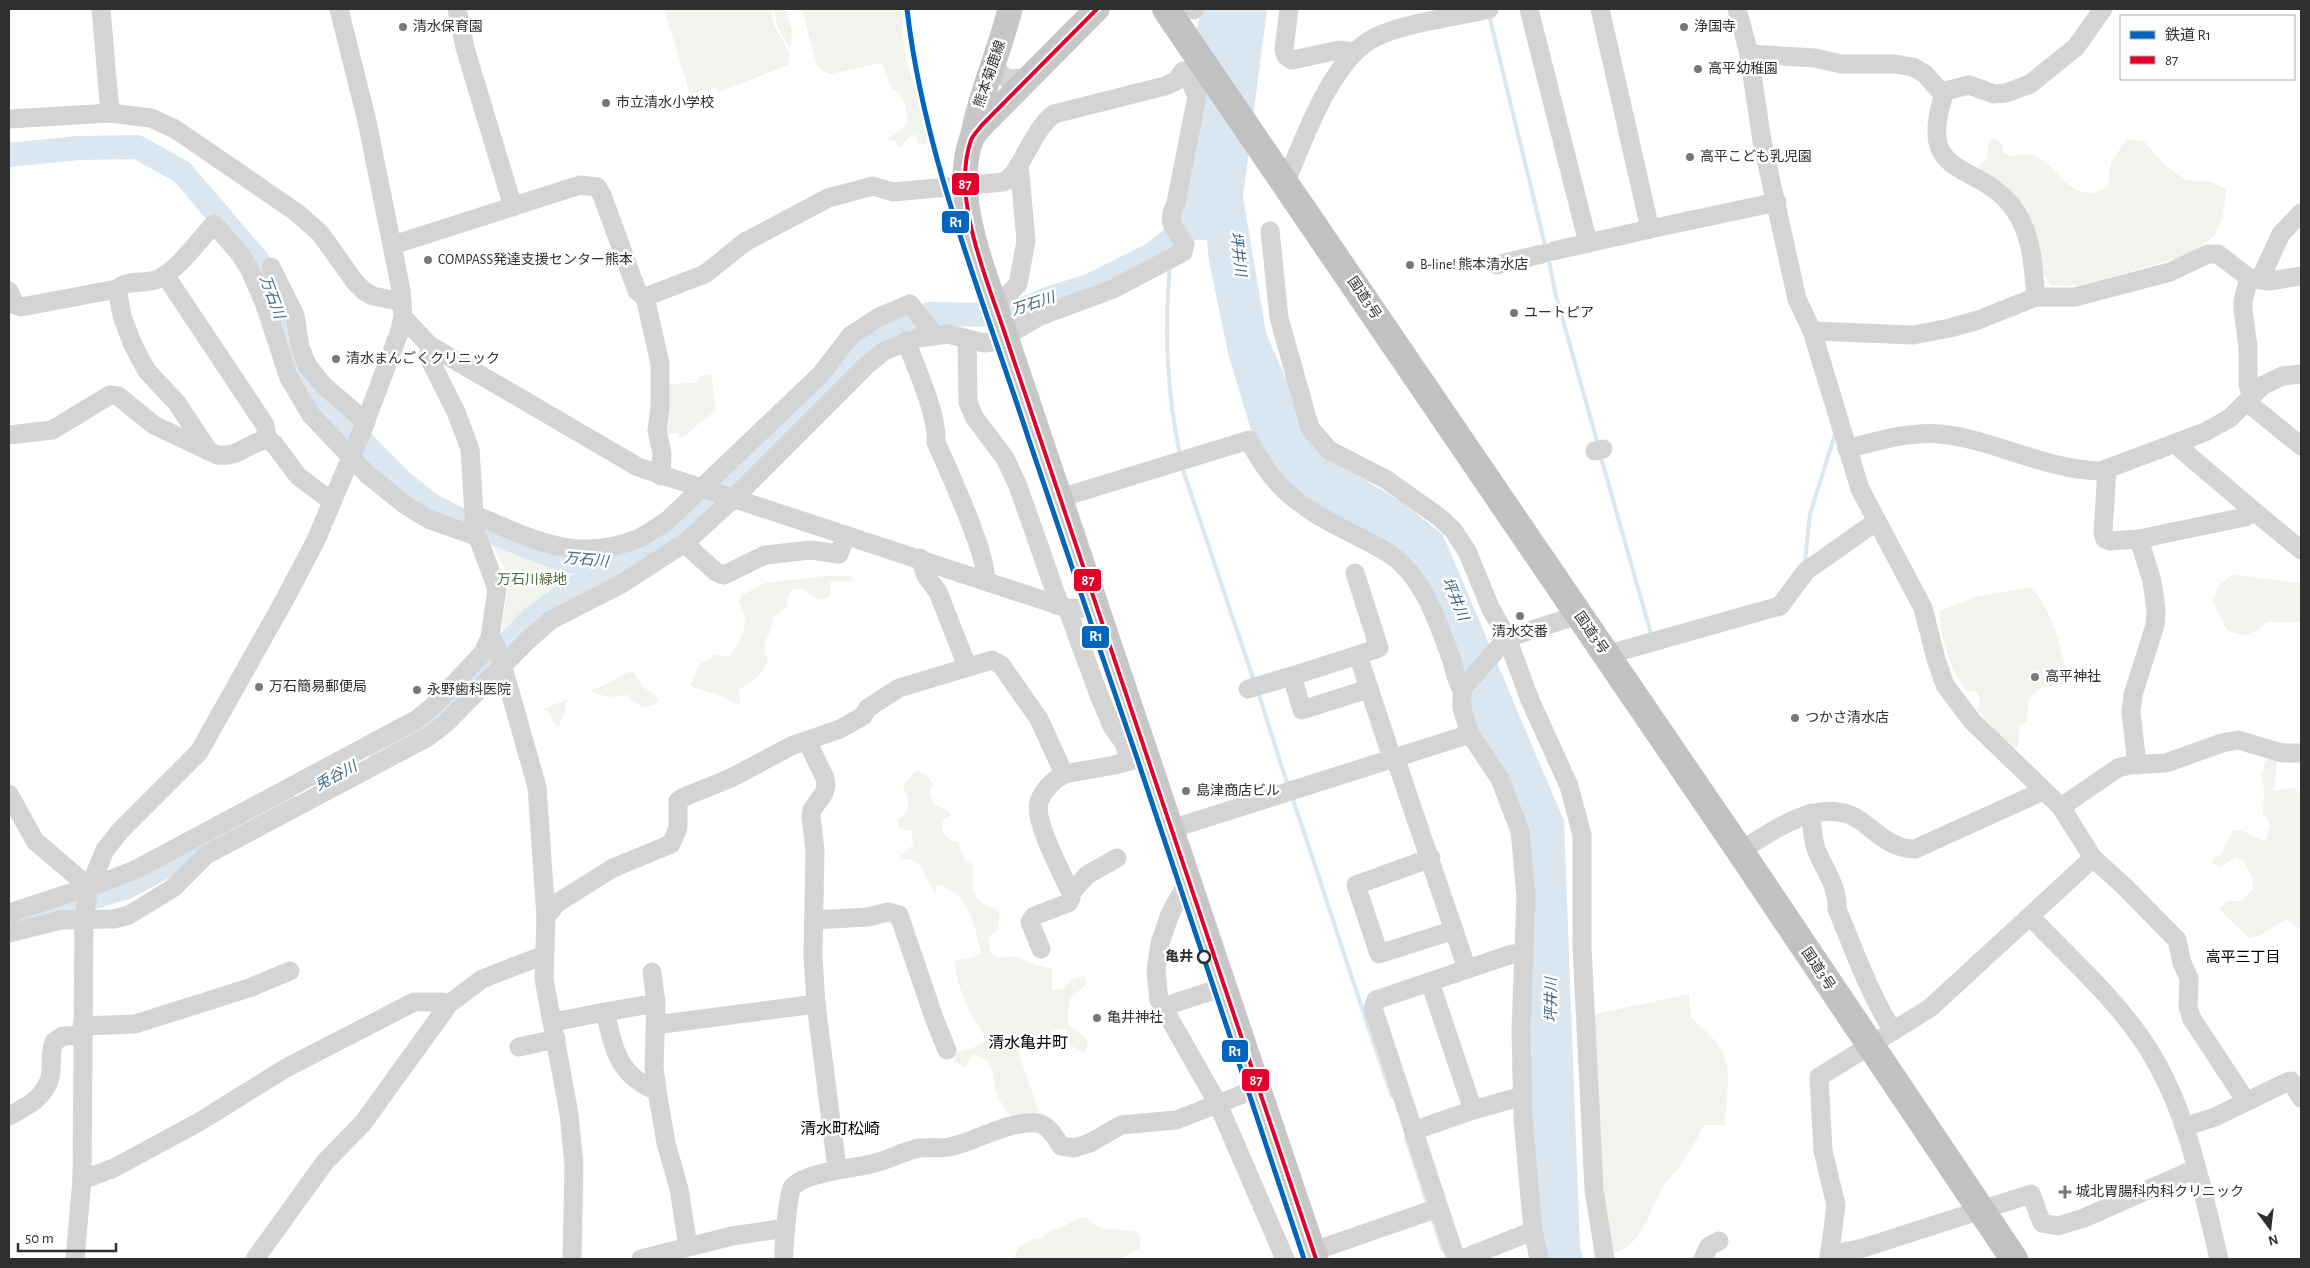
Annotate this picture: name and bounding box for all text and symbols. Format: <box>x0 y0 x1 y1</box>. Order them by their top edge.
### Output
legend <box>2120 15 2295 80</box>
place label: 清水保育園 <box>413 19 483 34</box>
place label: 浄国寺 <box>1694 19 1736 34</box>
marker: 清水保育園 <box>397 21 409 33</box>
marker: 浄国寺 <box>1678 21 1690 33</box>
text: 鉄道 R1 <box>2165 27 2211 43</box>
street label: 熊本菊鹿線 <box>970 38 1008 109</box>
text: 87 <box>2165 53 2178 68</box>
place label: 高平幼稚園 <box>1708 61 1778 76</box>
marker: 高平幼稚園 <box>1692 63 1704 75</box>
place label: 市立清水小学校 <box>616 95 714 110</box>
marker: 市立清水小学校 <box>600 97 612 109</box>
place label: 高平こども乳児園 <box>1700 149 1812 164</box>
marker: 高平こども乳児園 <box>1684 151 1696 163</box>
line badge: 87 <box>951 172 980 196</box>
text: 87 <box>959 178 971 192</box>
line badge: R1 <box>941 210 970 234</box>
text: R1 <box>949 216 963 230</box>
water label: 坪井川 <box>1228 231 1249 279</box>
place label: COMPASS発達支援センター熊本 <box>438 251 633 267</box>
marker: COMPASS発達支援センター熊本 <box>422 254 434 266</box>
place label: B-line! 熊本清水店 <box>1420 256 1528 272</box>
marker: B-line! 熊本清水店 <box>1404 259 1416 271</box>
water label: 万石川 <box>257 273 287 323</box>
street label: 国道3号 <box>1345 274 1384 322</box>
water label: 万石川 <box>1009 289 1059 318</box>
place label: ユートピア <box>1524 306 1594 320</box>
marker: ユートピア <box>1508 307 1520 319</box>
place label: 清水まんごくクリニック <box>346 350 500 366</box>
marker: 清水まんごくクリニック <box>330 353 342 365</box>
water label: 万石川 <box>563 551 611 570</box>
line badge: 87 <box>1073 568 1102 592</box>
park label: 万石川緑地 <box>497 572 567 587</box>
text: 87 <box>1082 574 1094 588</box>
water label: 坪井川 <box>1439 575 1472 624</box>
street label: 国道3号 <box>1572 609 1611 657</box>
marker: 清水交番 <box>1514 610 1526 622</box>
place label: 清水交番 <box>1492 624 1548 639</box>
line badge: R1 <box>1081 625 1110 649</box>
text: R1 <box>1089 630 1103 644</box>
place label: 高平神社 <box>2045 669 2101 684</box>
marker: 高平神社 <box>2029 671 2041 683</box>
place label: 万石簡易郵便局 <box>269 679 367 694</box>
marker: 万石簡易郵便局 <box>253 681 265 693</box>
place label: 永野歯科医院 <box>427 682 511 697</box>
marker: 永野歯科医院 <box>411 684 423 696</box>
place label: つかさ清水店 <box>1805 710 1889 725</box>
marker: つかさ清水店 <box>1789 712 1801 724</box>
water label: 兎谷川 <box>312 757 361 793</box>
place label: 島津商店ビル <box>1196 783 1280 798</box>
marker: 島津商店ビル <box>1180 785 1192 797</box>
street label: 国道3号 <box>1799 945 1838 993</box>
place label: 亀井 <box>1165 948 1193 964</box>
district label: 高平三丁目 <box>2205 949 2281 965</box>
marker: 亀井 <box>1197 950 1211 964</box>
water label: 坪井川 <box>1543 976 1559 1023</box>
place label: 亀井神社 <box>1107 1009 1163 1025</box>
marker: 亀井神社 <box>1091 1012 1103 1024</box>
district label: 清水亀井町 <box>988 1034 1068 1051</box>
line badge: R1 <box>1221 1039 1249 1063</box>
text: R1 <box>1228 1045 1242 1059</box>
line badge: 87 <box>1241 1068 1270 1092</box>
text: 87 <box>1250 1074 1262 1088</box>
district label: 清水町松崎 <box>800 1121 880 1137</box>
place label: 城北胃腸科内科クリニック <box>2076 1183 2244 1199</box>
marker: 城北胃腸科内科クリニック <box>2058 1185 2072 1199</box>
north arrow <box>2245 1203 2295 1253</box>
scale bar <box>18 1220 115 1252</box>
text: 50 m <box>25 1231 54 1246</box>
text: N <box>2267 1232 2280 1248</box>

